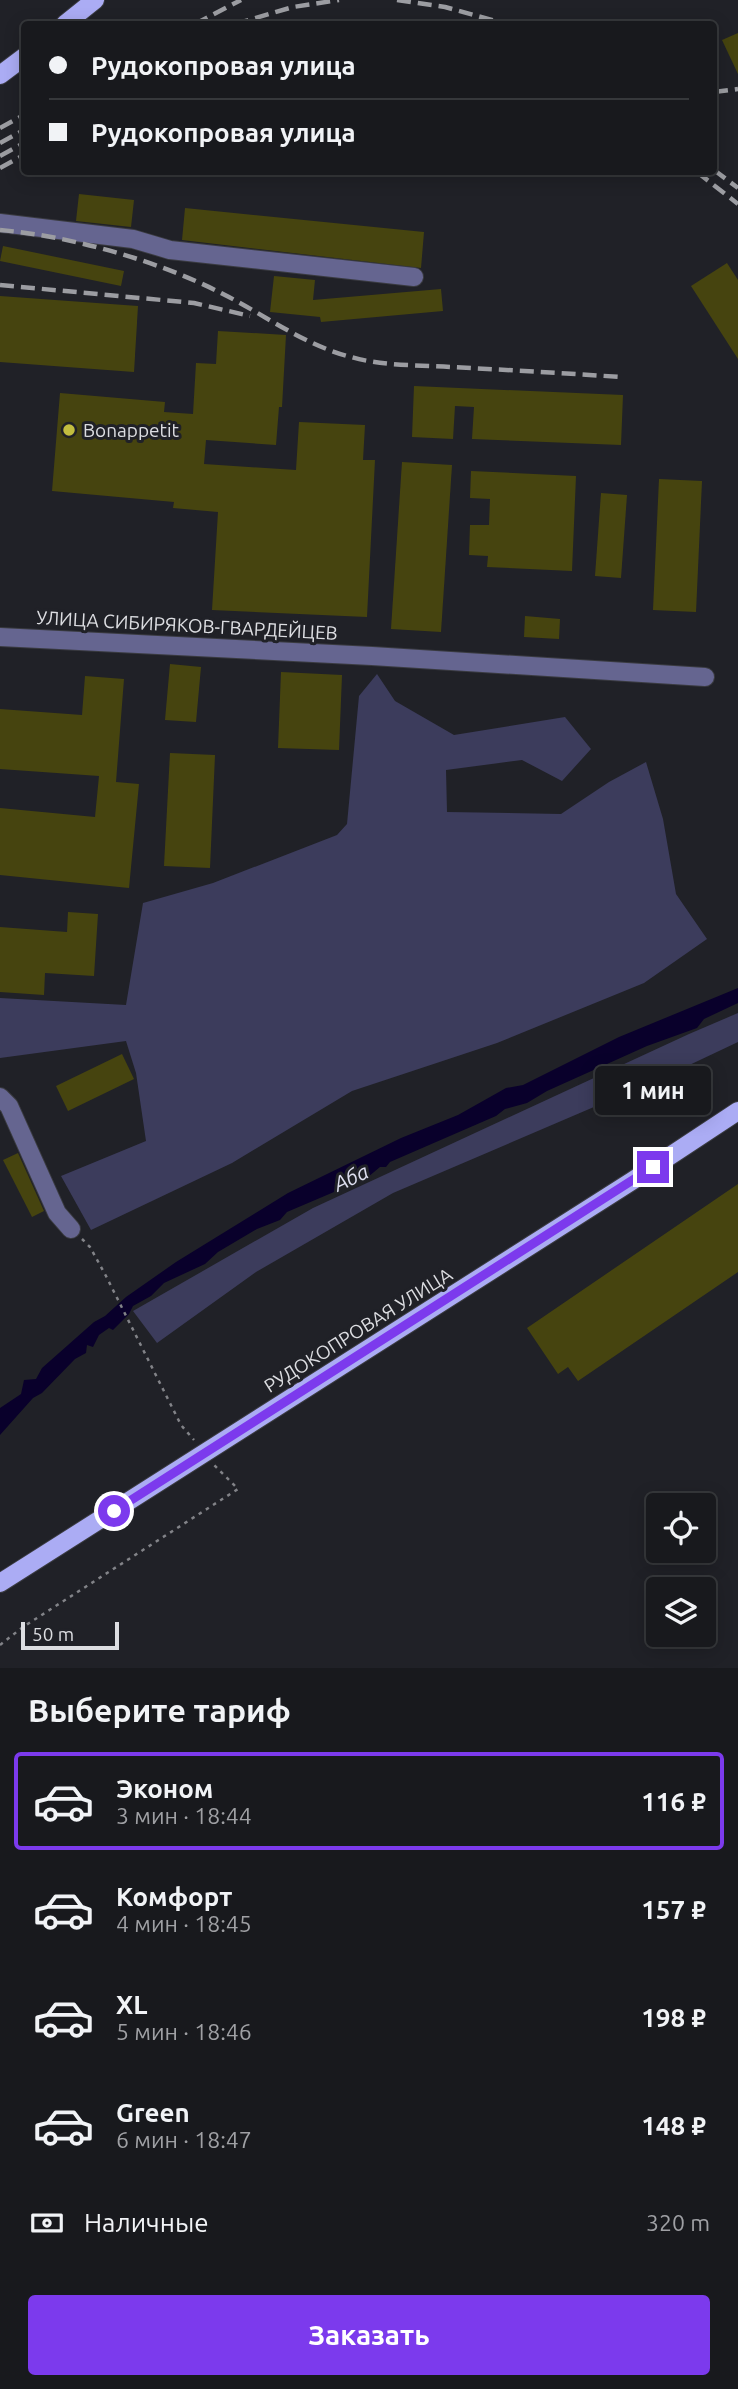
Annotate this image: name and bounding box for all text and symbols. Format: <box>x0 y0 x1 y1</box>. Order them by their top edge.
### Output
text: Рудокопровая улица <box>91 51 356 80</box>
text: Рудокопровая улица <box>91 118 356 147</box>
place label: Bonappetit <box>83 419 180 441</box>
marker: Bonappetit <box>61 422 77 438</box>
street label: УЛИЦА СИБИРЯКОВ-ГВАРДЕЙЦЕВ <box>36 606 338 644</box>
callout: 1 мин <box>595 1066 711 1114</box>
text: 1 мин <box>621 1078 685 1103</box>
route end <box>637 1151 669 1183</box>
water label: Аба <box>328 1159 372 1196</box>
street label: РУДОКОПРОВАЯ УЛИЦА <box>260 1263 457 1397</box>
map controls <box>646 1493 716 1647</box>
button: locate <box>646 1493 716 1563</box>
route start <box>98 1495 130 1527</box>
button: layers <box>646 1577 716 1647</box>
scale bar <box>21 1619 119 1651</box>
text: 50 m <box>32 1623 74 1645</box>
text: Выберите тариф <box>28 1692 291 1728</box>
icon: car <box>32 1770 95 1833</box>
text: Эконом <box>116 1774 213 1803</box>
text: 116 ₽ <box>641 1787 706 1816</box>
text: 3 мин · 18:44 <box>116 1803 252 1828</box>
icon: car <box>32 1878 95 1941</box>
text: Комфорт <box>116 1882 232 1911</box>
text: 157 ₽ <box>641 1895 706 1924</box>
text: 4 мин · 18:45 <box>116 1911 252 1936</box>
icon: car <box>32 1986 95 2049</box>
text: XL <box>116 1990 147 2019</box>
text: 198 ₽ <box>641 2003 706 2032</box>
text: 5 мин · 18:46 <box>116 2019 252 2044</box>
icon: car <box>32 2094 95 2157</box>
text: Green <box>116 2098 190 2127</box>
text: 148 ₽ <box>641 2111 706 2140</box>
text: 6 мин · 18:47 <box>116 2127 252 2152</box>
icon: cash <box>28 2204 66 2242</box>
text: Наличные <box>84 2208 209 2237</box>
text: 320 m <box>646 2210 710 2235</box>
button: Заказать <box>28 2295 710 2375</box>

